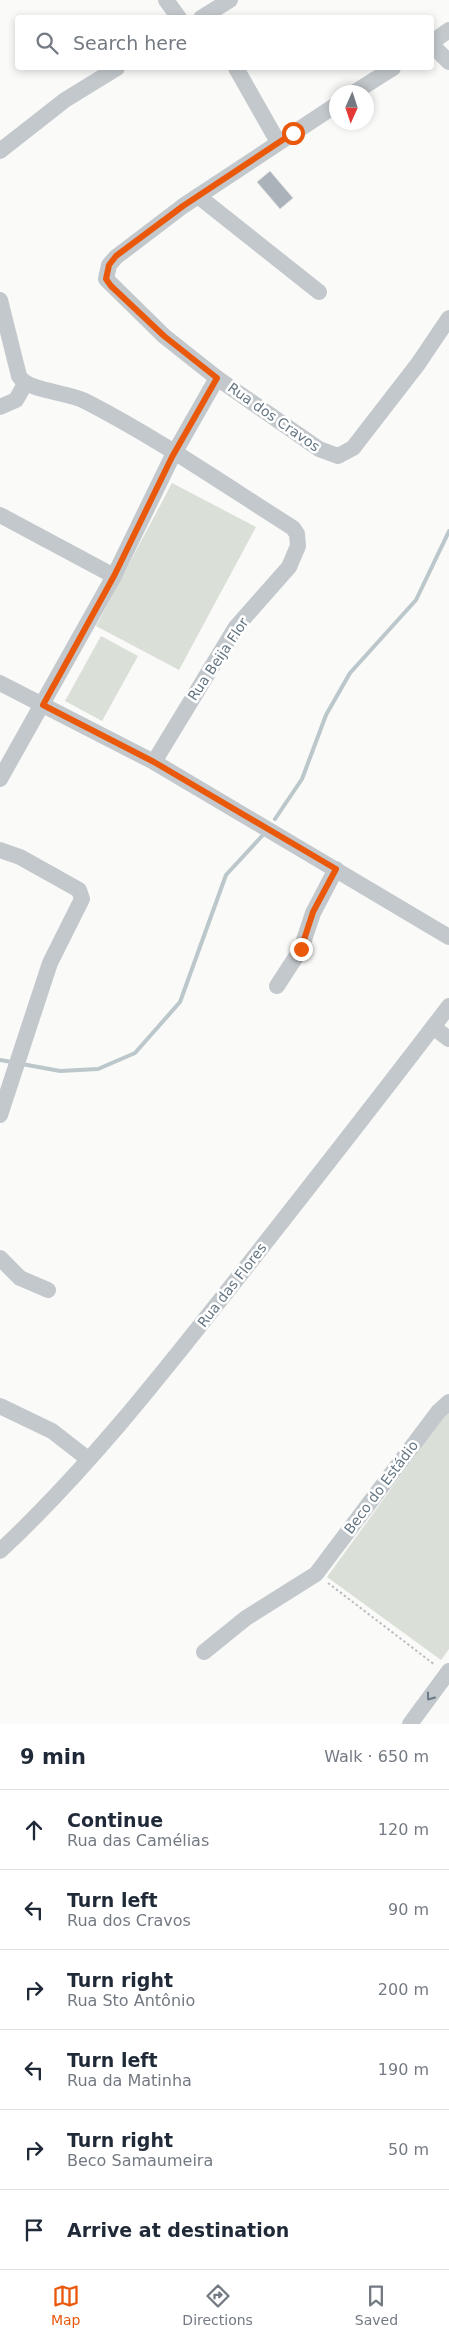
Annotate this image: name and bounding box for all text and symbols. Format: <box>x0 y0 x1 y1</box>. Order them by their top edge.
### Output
search box <box>15 15 434 70</box>
icon: search <box>33 29 61 57</box>
text: Search here <box>73 32 187 54</box>
north arrow <box>329 85 374 130</box>
route start <box>282 122 305 145</box>
street label: Rua dos Cravos <box>225 379 323 455</box>
street label: Rua Beija Flor <box>184 614 252 703</box>
route end <box>290 938 313 961</box>
street label: Rua das Flores <box>194 1240 270 1330</box>
street label: Beco do Estádio <box>341 1437 421 1537</box>
one-way arrow <box>427 1691 436 1701</box>
text: 9 min <box>20 1745 86 1769</box>
text: Walk · 650 m <box>324 1747 429 1766</box>
text: Continue <box>67 1809 163 1831</box>
icon: ahead <box>20 1816 48 1844</box>
text: 120 m <box>378 1820 429 1839</box>
text: Rua das Camélias <box>67 1831 209 1850</box>
text: Turn left <box>67 1889 158 1911</box>
icon: left <box>20 1896 48 1924</box>
text: 90 m <box>388 1900 429 1919</box>
text: Rua dos Cravos <box>67 1911 191 1930</box>
text: Turn right <box>67 1969 173 1991</box>
icon: right <box>20 1976 48 2004</box>
text: 200 m <box>378 1980 429 1999</box>
text: Rua Sto Antônio <box>67 1991 195 2010</box>
text: Turn left <box>67 2049 158 2071</box>
icon: left <box>20 2056 48 2084</box>
text: 190 m <box>378 2060 429 2079</box>
text: Rua da Matinha <box>67 2071 192 2090</box>
text: Turn right <box>67 2129 173 2151</box>
icon: right <box>20 2136 48 2164</box>
text: 50 m <box>388 2140 429 2159</box>
text: Beco Samaumeira <box>67 2151 213 2170</box>
icon: arrive <box>20 2216 48 2244</box>
text: Arrive at destination <box>67 2219 289 2241</box>
tab: Map <box>51 2282 80 2328</box>
tab: Directions <box>182 2282 253 2328</box>
tab: Saved <box>355 2282 398 2328</box>

